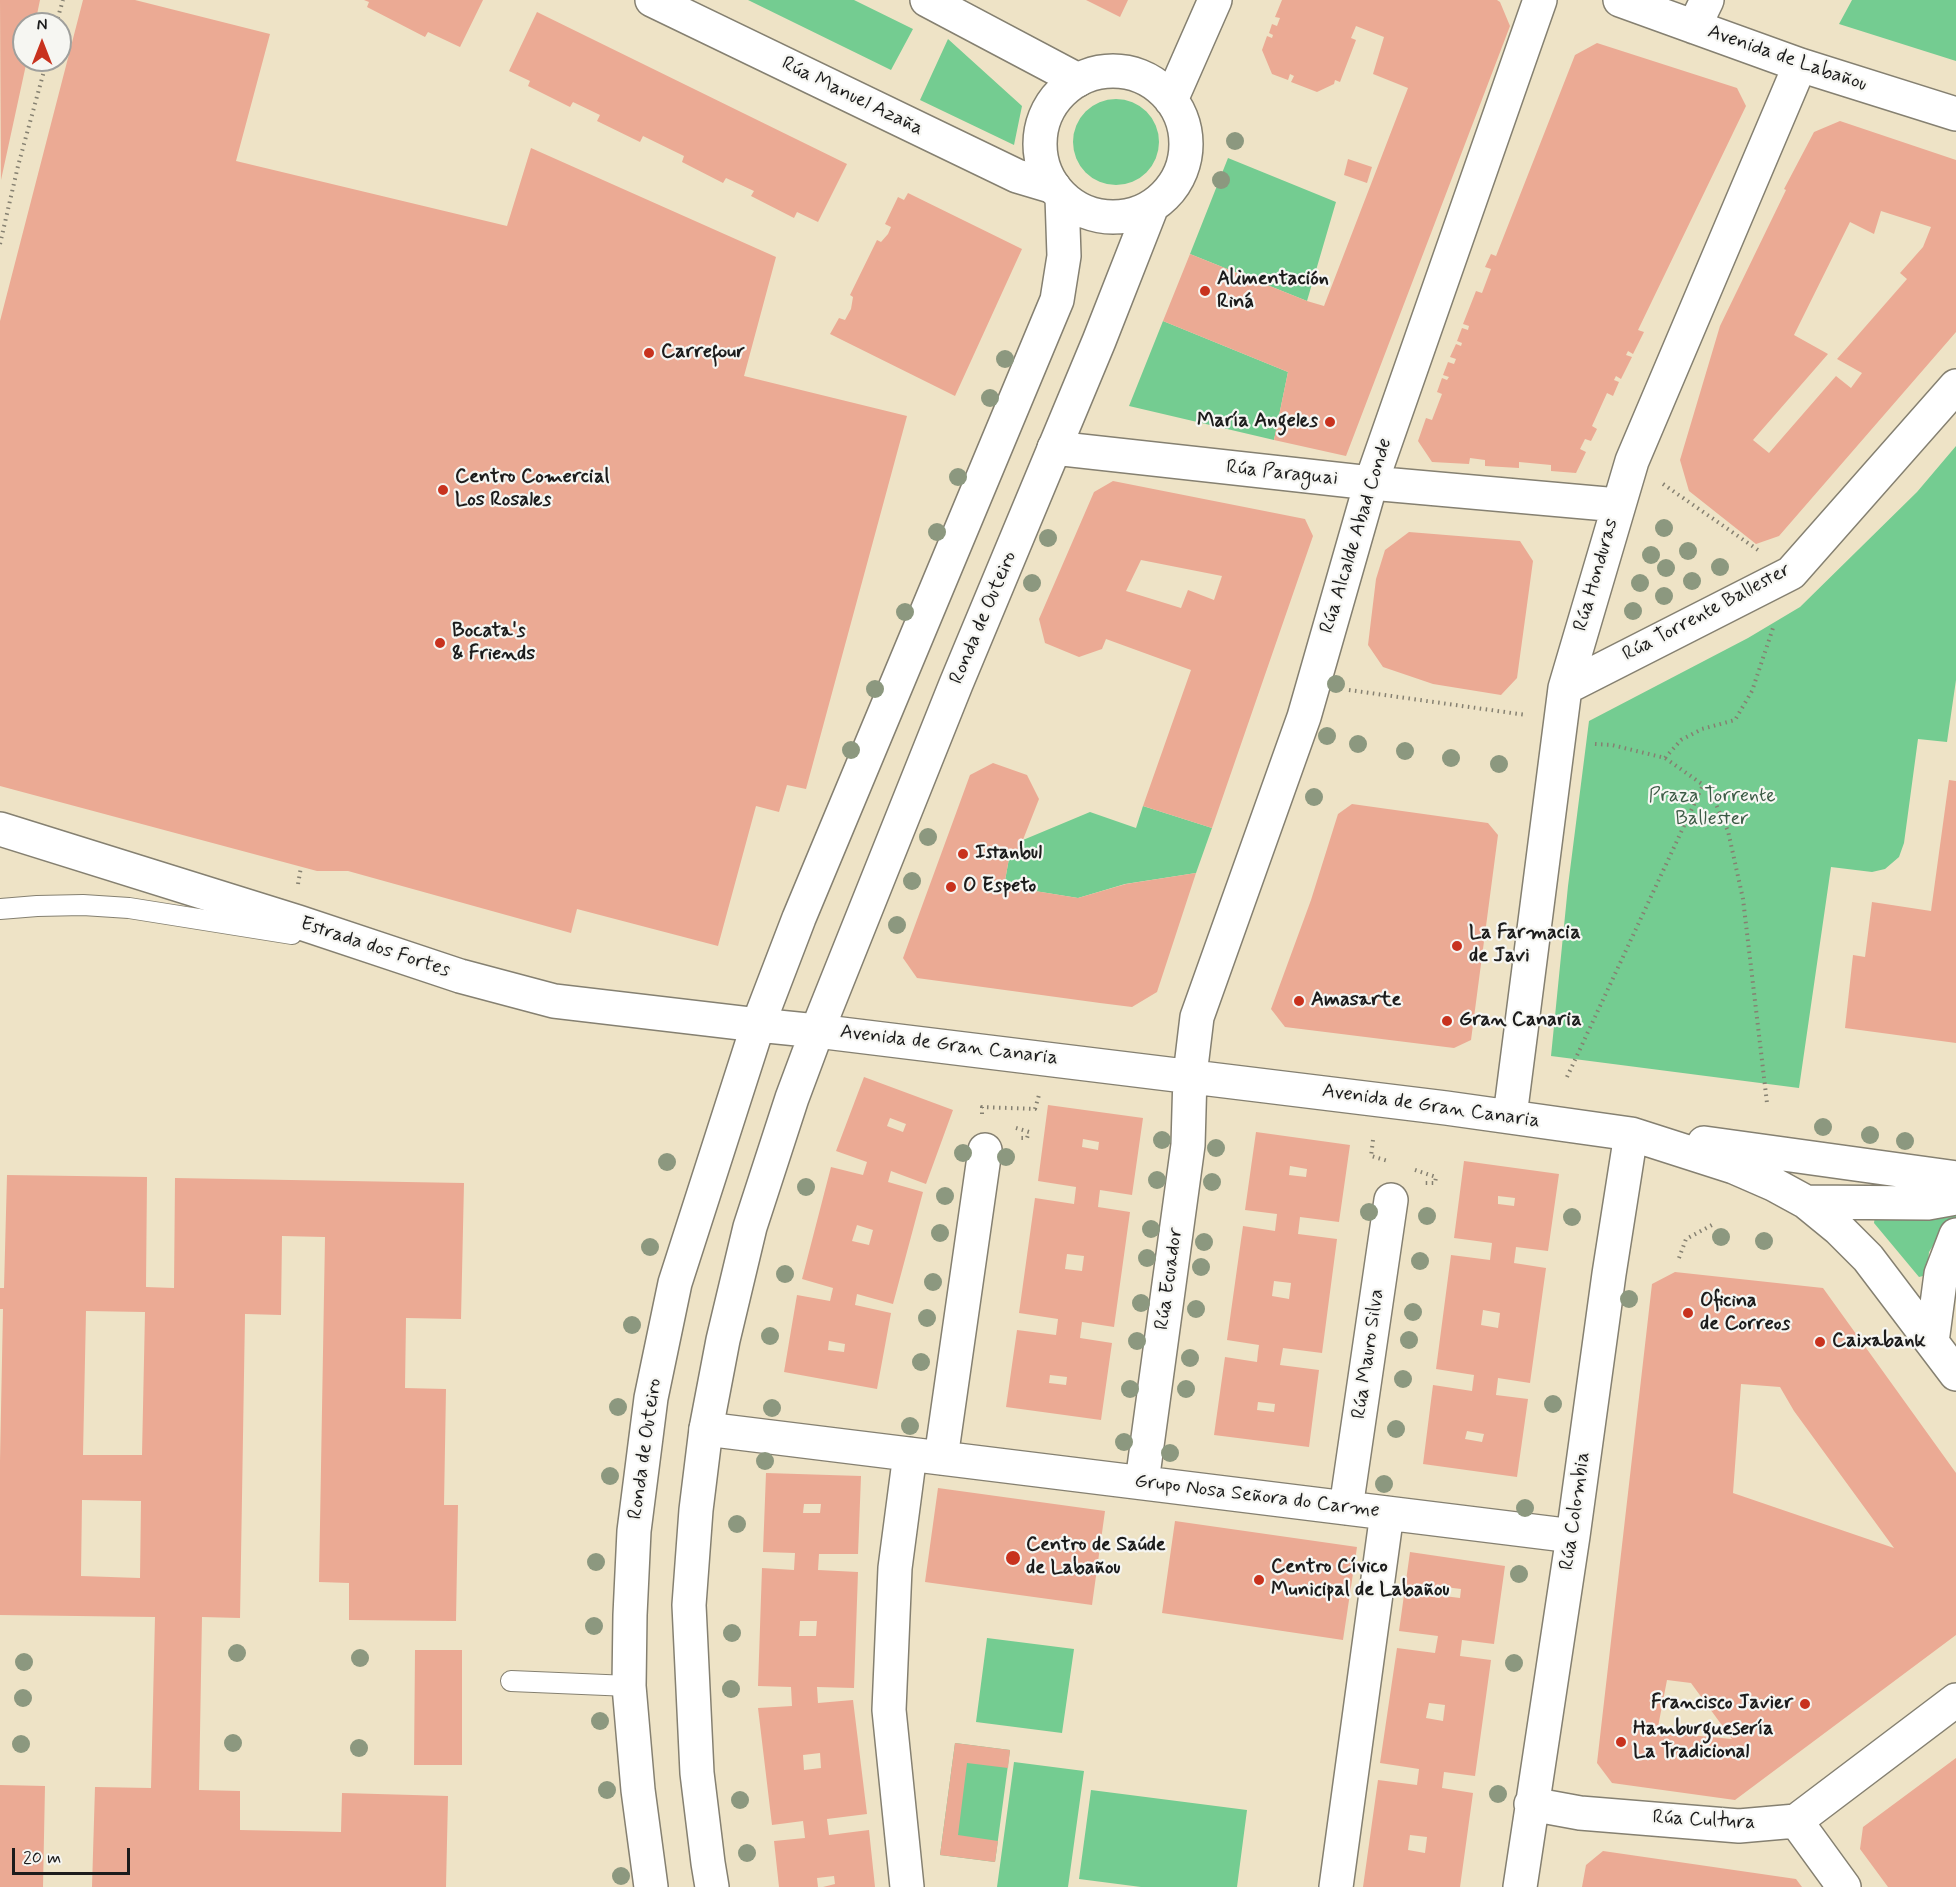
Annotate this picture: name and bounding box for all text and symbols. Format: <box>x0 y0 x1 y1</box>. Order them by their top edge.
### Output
north arrow <box>12 12 72 72</box>
text: N <box>37 15 47 36</box>
street label: Avenida de Labañou <box>1704 20 1870 98</box>
street label: Rúa Manuel Azaña <box>777 52 927 142</box>
place label: Alimentación Riná <box>1217 268 1329 315</box>
marker: Alimentación Riná <box>1198 284 1212 298</box>
place label: Carrefour <box>661 341 745 365</box>
marker: Carrefour <box>642 346 656 360</box>
place label: María Angeles <box>1197 410 1318 434</box>
marker: María Angeles <box>1323 415 1337 429</box>
street label: Rúa Alcalde Abad Conde <box>1316 435 1398 637</box>
street label: Rúa Paraguai <box>1225 456 1339 492</box>
place label: Centro Comercial Los Rosales <box>455 466 609 513</box>
marker: Centro Comercial Los Rosales <box>436 483 450 497</box>
street label: Rúa Honduras <box>1569 516 1625 634</box>
street label: Ronda de Outeiro <box>945 548 1023 688</box>
street label: Rúa Torrente Ballester <box>1619 559 1795 667</box>
place label: Bocata's & Friends <box>452 620 535 667</box>
marker: Bocata's & Friends <box>433 636 447 650</box>
park label: Praza Torrente Ballester <box>1648 785 1776 832</box>
place label: Istanbul <box>975 842 1042 866</box>
marker: Istanbul <box>956 847 970 861</box>
place label: O Espeto <box>963 875 1036 899</box>
marker: O Espeto <box>944 880 958 894</box>
street label: Estrada dos Fortes <box>297 912 453 984</box>
place label: La Farmacia de Javi <box>1469 922 1581 969</box>
marker: La Farmacia de Javi <box>1450 939 1464 953</box>
place label: Amasarte <box>1311 989 1401 1013</box>
marker: Amasarte <box>1292 994 1306 1008</box>
place label: Gran Canaria <box>1459 1009 1582 1033</box>
marker: Gran Canaria <box>1440 1014 1454 1028</box>
street label: Avenida de Gran Canaria <box>838 1021 1060 1071</box>
street label: Avenida de Gran Canaria <box>1321 1080 1541 1134</box>
street label: Rúa Ecuador <box>1151 1226 1189 1332</box>
street label: Rúa Mauro Silva <box>1348 1287 1390 1421</box>
place label: Oficina de Correos <box>1700 1290 1790 1337</box>
marker: Oficina de Correos <box>1681 1306 1695 1320</box>
place label: Caixabank <box>1832 1330 1926 1354</box>
marker: Caixabank <box>1813 1335 1827 1349</box>
street label: Ronda de Outeiro <box>624 1377 668 1521</box>
street label: Rúa Colombia <box>1556 1450 1596 1572</box>
street label: Grupo Nosa Señora do Carme <box>1133 1470 1381 1524</box>
place label: Centro de Saúde de Labañou <box>1026 1534 1166 1581</box>
marker: Centro de Saúde de Labañou <box>1004 1549 1022 1567</box>
place label: Centro Cívico Municipal de Labañou <box>1271 1556 1449 1603</box>
marker: Centro Cívico Municipal de Labañou <box>1252 1573 1266 1587</box>
place label: Francisco Javier <box>1651 1692 1793 1716</box>
marker: Francisco Javier <box>1798 1697 1812 1711</box>
place label: Hamburguesería La Tradicional <box>1633 1718 1773 1765</box>
marker: Hamburguesería La Tradicional <box>1614 1735 1628 1749</box>
street label: Rúa Cultura <box>1652 1806 1756 1836</box>
scale bar <box>15 1836 134 1874</box>
text: 20 m <box>23 1846 61 1870</box>

